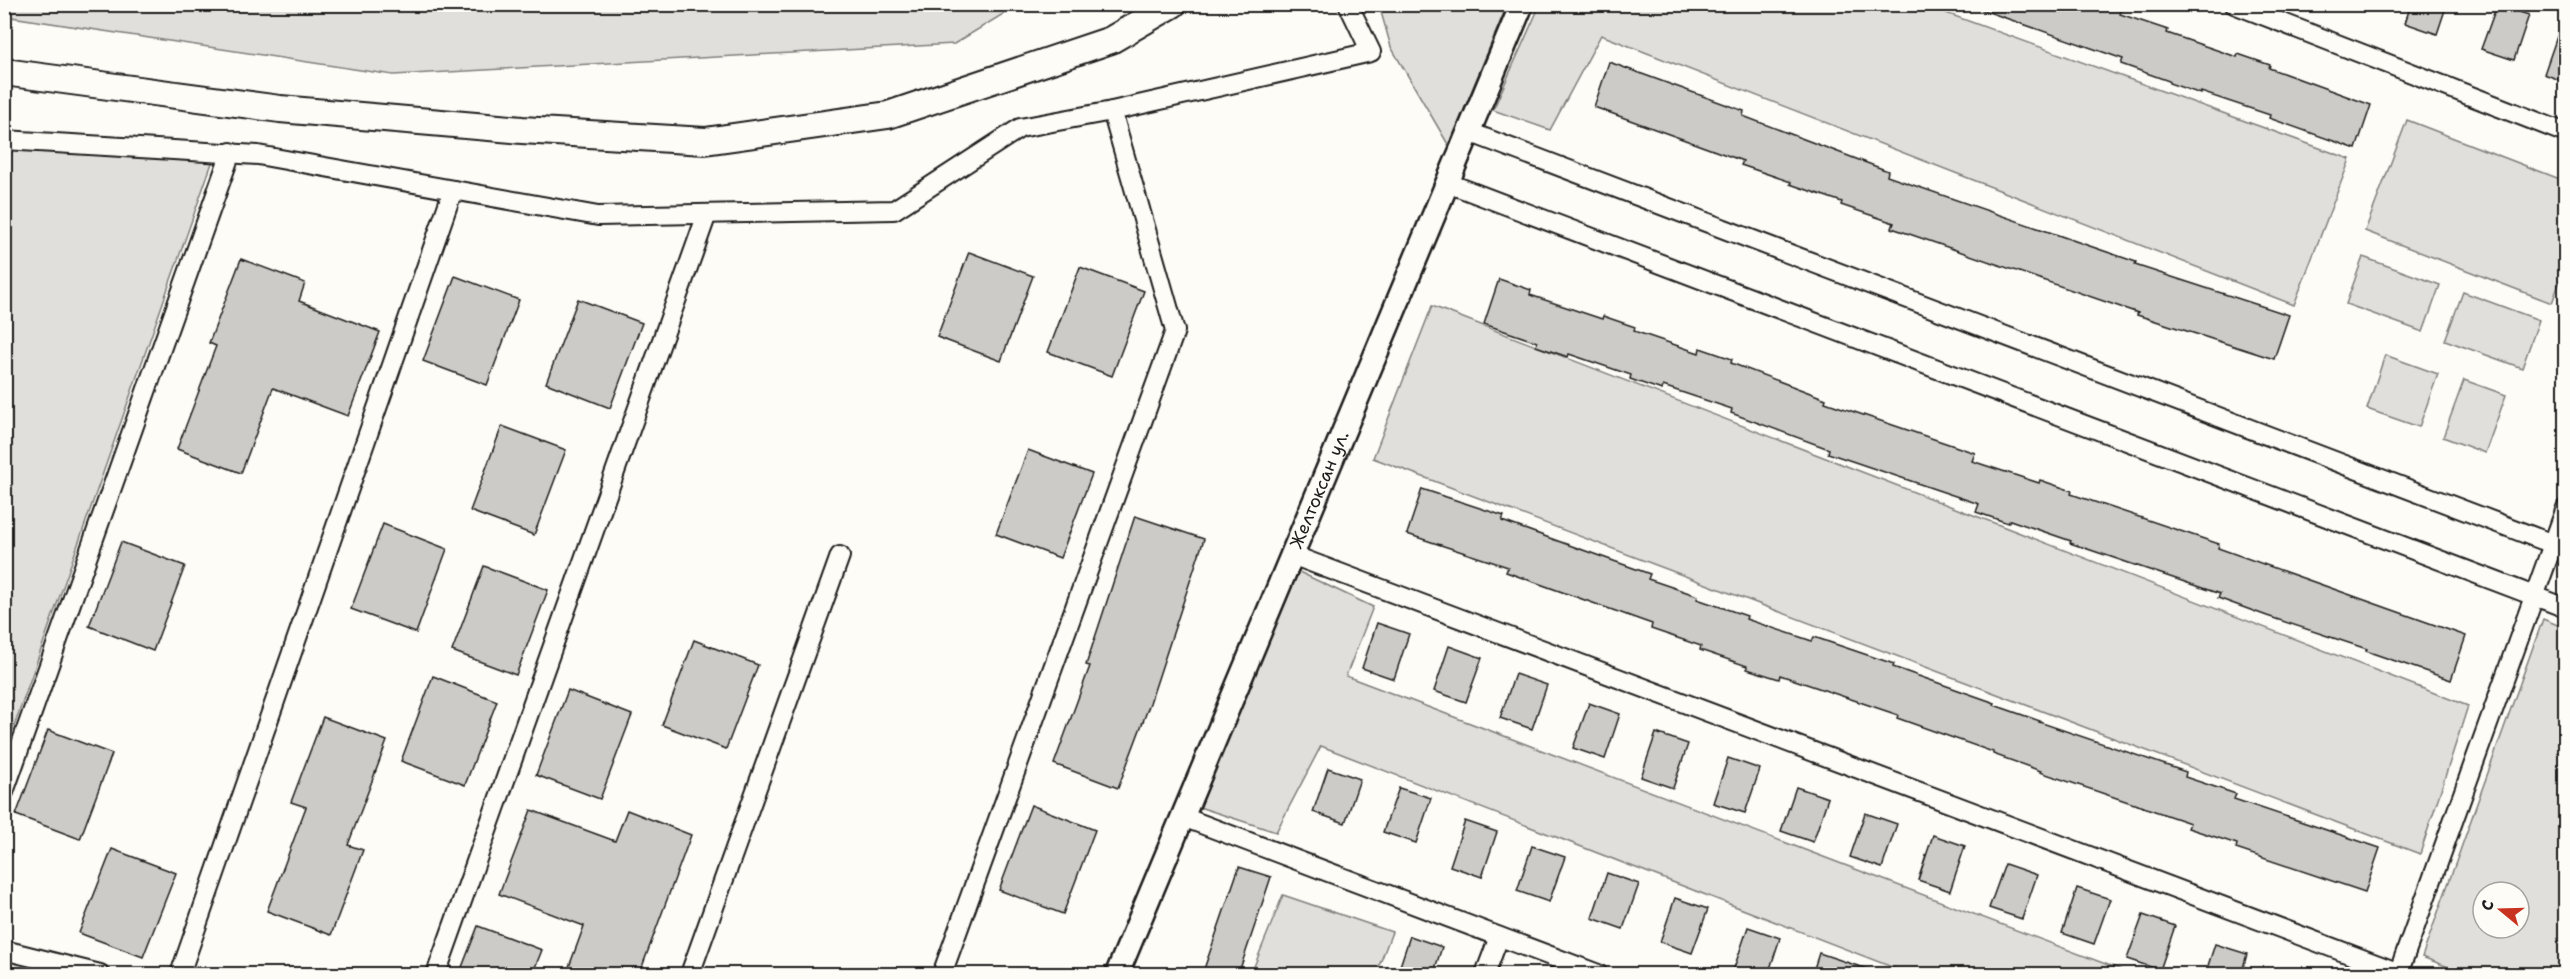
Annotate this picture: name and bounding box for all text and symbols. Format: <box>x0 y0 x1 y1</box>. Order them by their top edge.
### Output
street label: Желтоксан ул. <box>1284 427 1354 552</box>
north arrow <box>2471 880 2531 940</box>
text: С <box>2476 897 2499 913</box>

